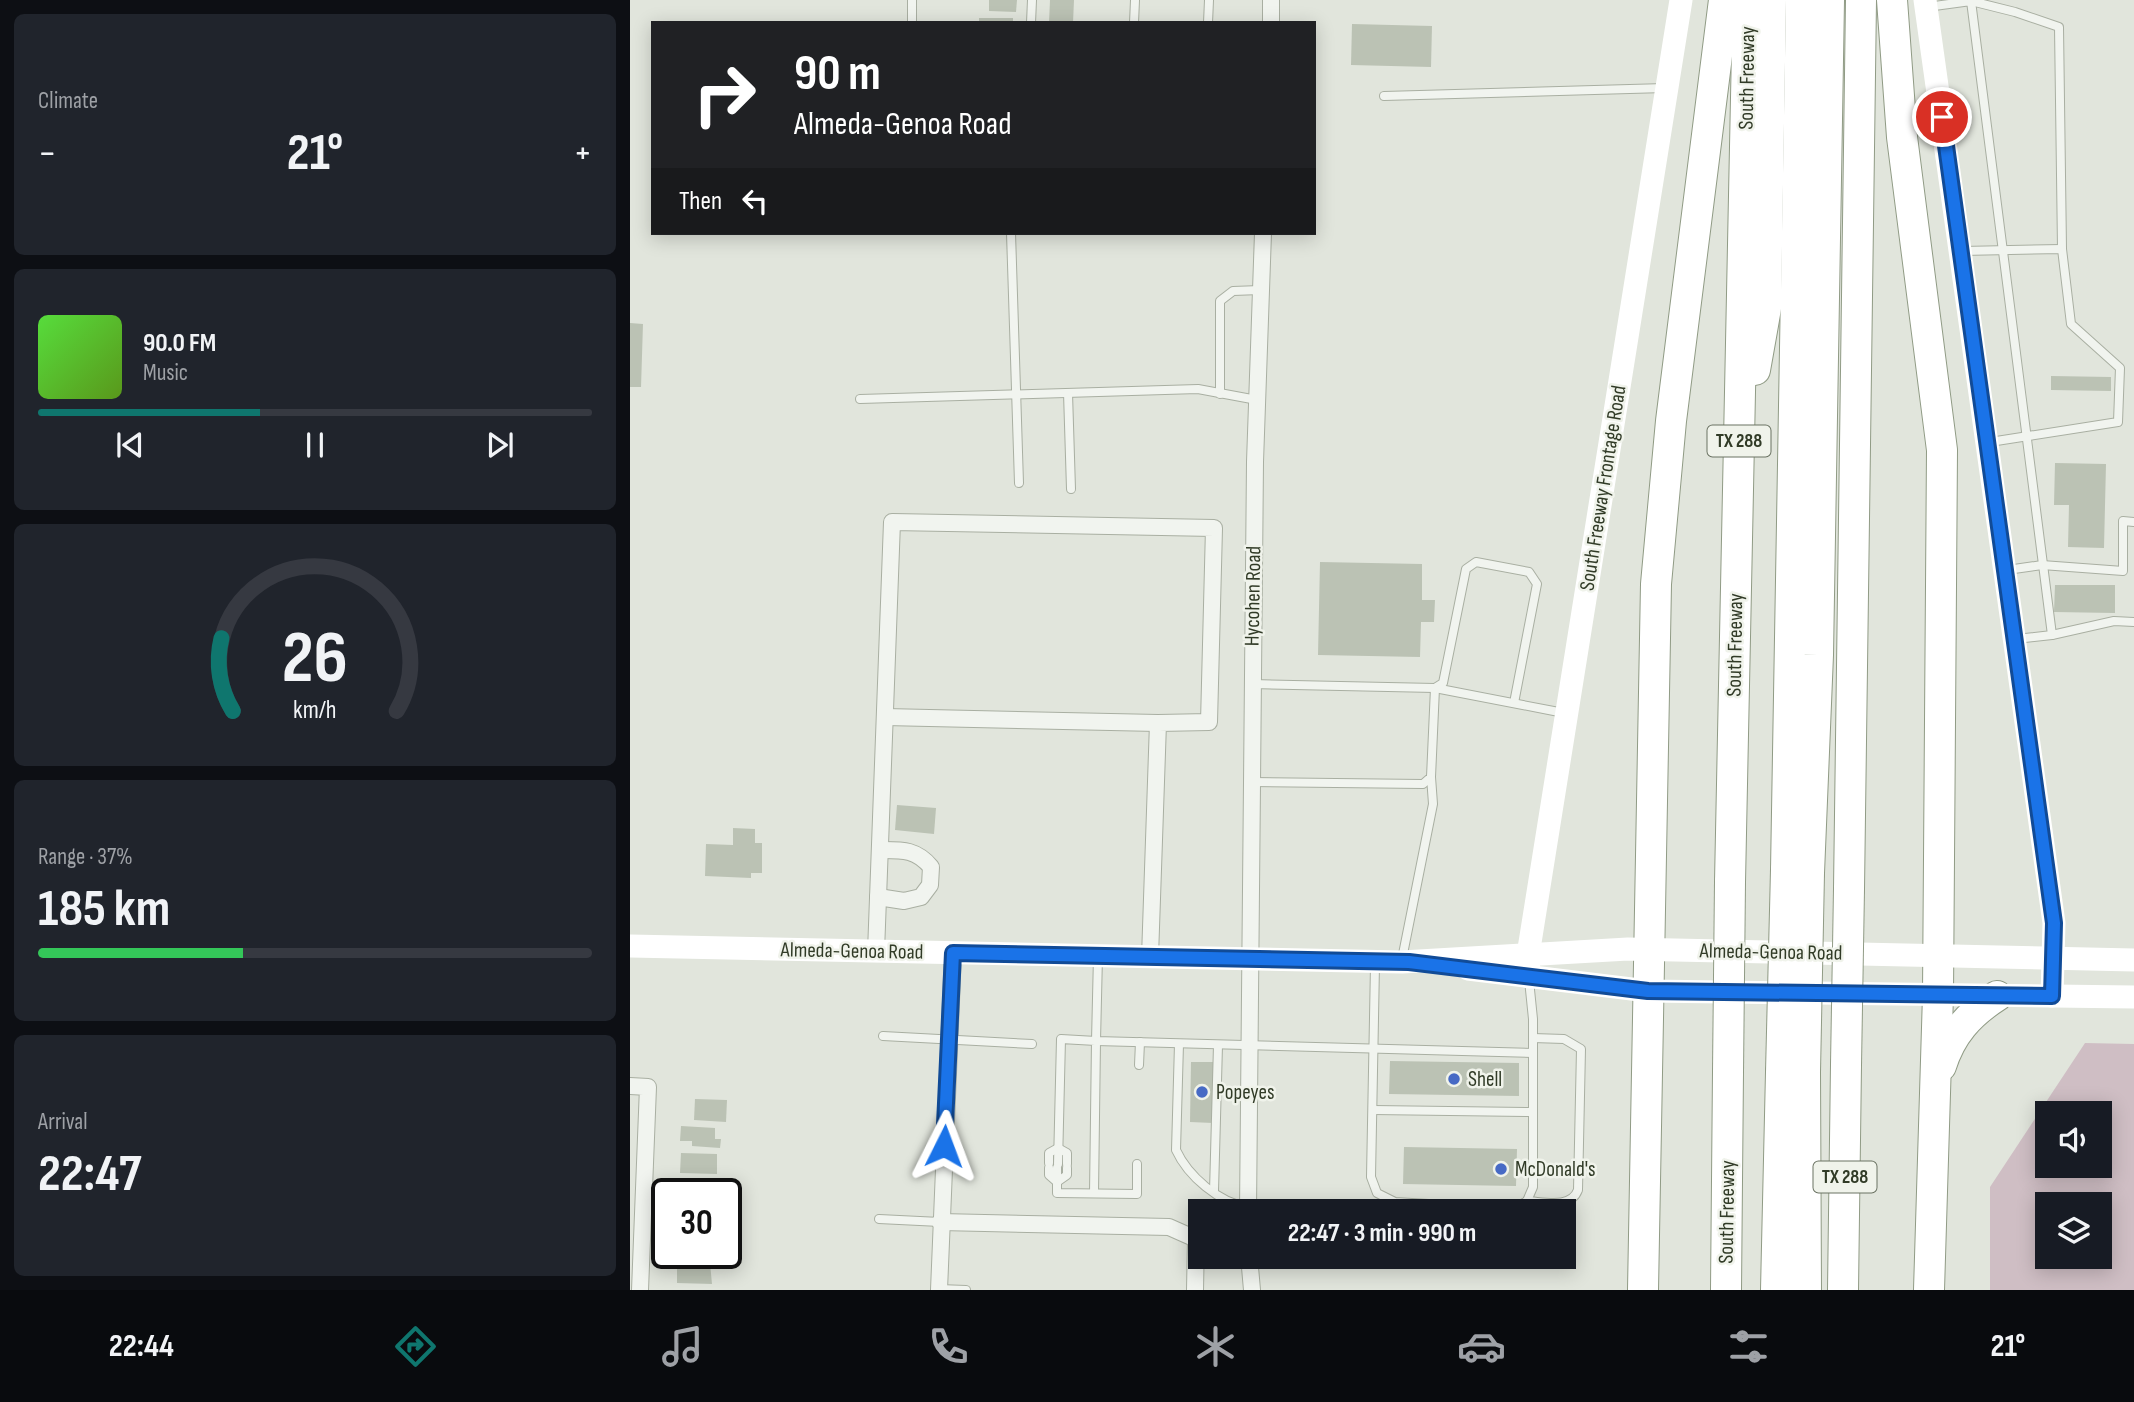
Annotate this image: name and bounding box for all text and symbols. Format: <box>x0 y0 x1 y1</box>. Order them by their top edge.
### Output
street label: South Freeway <box>1734 26 1760 130</box>
text: 90 m <box>794 45 881 104</box>
icon: right <box>679 49 770 140</box>
text: Climate <box>38 87 98 115</box>
pin <box>1912 87 1972 147</box>
icon: arrive <box>1923 98 1961 136</box>
text: Almeda-Genoa Road <box>794 105 1011 144</box>
text: 21° <box>287 122 343 185</box>
text: − <box>38 131 57 176</box>
text: + <box>573 131 592 176</box>
icon: left <box>736 182 774 220</box>
text: Then <box>679 186 722 217</box>
text: 90.0 FM <box>143 328 216 359</box>
text: Music <box>143 359 188 387</box>
street label: South Freeway Frontage Road <box>1574 384 1632 592</box>
icon: previous <box>111 426 149 464</box>
icon: pause <box>296 426 334 464</box>
icon: next <box>481 426 519 464</box>
road number: TX 288 <box>1708 426 1770 456</box>
street label: Hycohen Road <box>1240 546 1266 646</box>
street label: South Freeway <box>1722 593 1748 697</box>
text: 26 <box>282 615 348 703</box>
text: km/h <box>293 695 337 726</box>
text: Range · 37% <box>38 843 133 871</box>
text: 185 km <box>38 878 170 941</box>
street label: Almeda-Genoa Road <box>779 937 924 965</box>
street label: Almeda-Genoa Road <box>1698 938 1843 966</box>
place label: Shell <box>1468 1067 1502 1092</box>
marker: Shell <box>1446 1071 1462 1087</box>
place label: Popeyes <box>1216 1080 1275 1105</box>
marker: Popeyes <box>1194 1084 1210 1100</box>
map controls <box>2035 1101 2112 1269</box>
button: sound <box>2035 1101 2112 1178</box>
text: Arrival <box>38 1108 87 1136</box>
position arrow <box>907 1109 981 1183</box>
text: 22:47 <box>38 1143 141 1206</box>
place label: McDonald's <box>1515 1157 1596 1182</box>
street label: South Freeway <box>1714 1160 1740 1264</box>
marker: McDonald's <box>1493 1161 1509 1177</box>
road number: TX 288 <box>1814 1162 1876 1192</box>
speed limit sign: 30 <box>651 1178 742 1269</box>
button: layers <box>2035 1192 2112 1269</box>
text: 22:47 · 3 min · 990 m <box>1288 1218 1476 1249</box>
icon: directions <box>391 1322 440 1371</box>
icon: music <box>658 1322 707 1371</box>
icon: phone <box>924 1322 973 1371</box>
icon: climate <box>1191 1322 1240 1371</box>
icon: car <box>1457 1322 1506 1371</box>
icon: filters <box>1724 1322 1773 1371</box>
text: 22:44 <box>109 1327 174 1366</box>
text: 21° <box>1990 1327 2025 1366</box>

